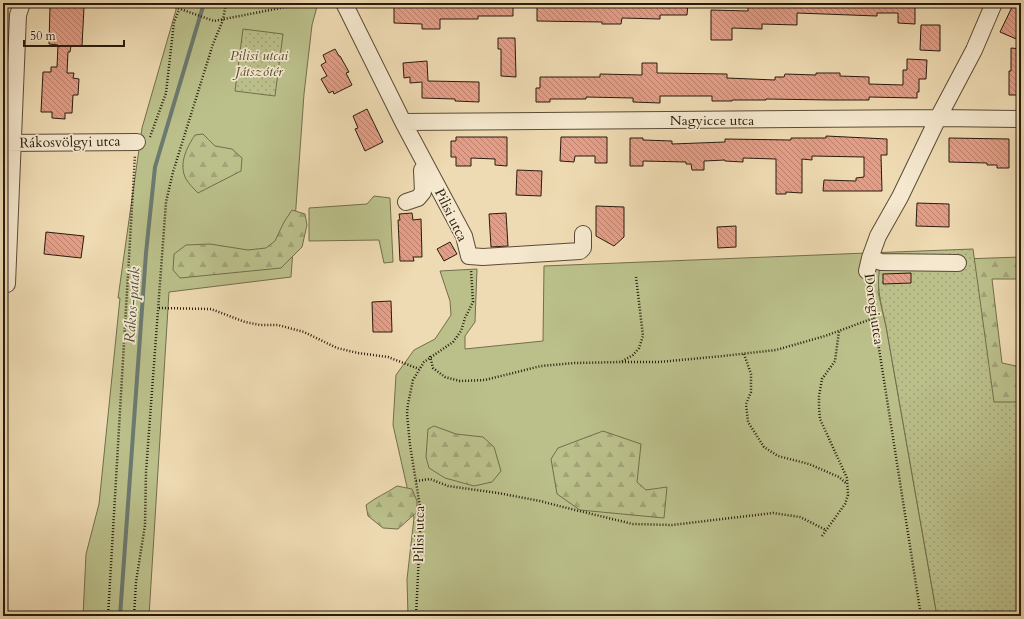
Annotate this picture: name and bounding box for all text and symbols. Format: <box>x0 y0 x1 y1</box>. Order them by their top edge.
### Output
scale bar <box>24 22 124 48</box>
text: 50 m <box>30 28 57 44</box>
park label: Pilisi utcai Játszótér <box>230 46 288 81</box>
street label: Nagyicce utca <box>670 111 754 130</box>
street label: Rákosvölgyi utca <box>19 132 121 152</box>
street label: Pilisi utca <box>430 185 472 245</box>
water label: Rákos-patak <box>119 266 145 344</box>
street label: Dorogi utca <box>860 272 888 346</box>
street label: Pilisi utca <box>409 506 429 562</box>

